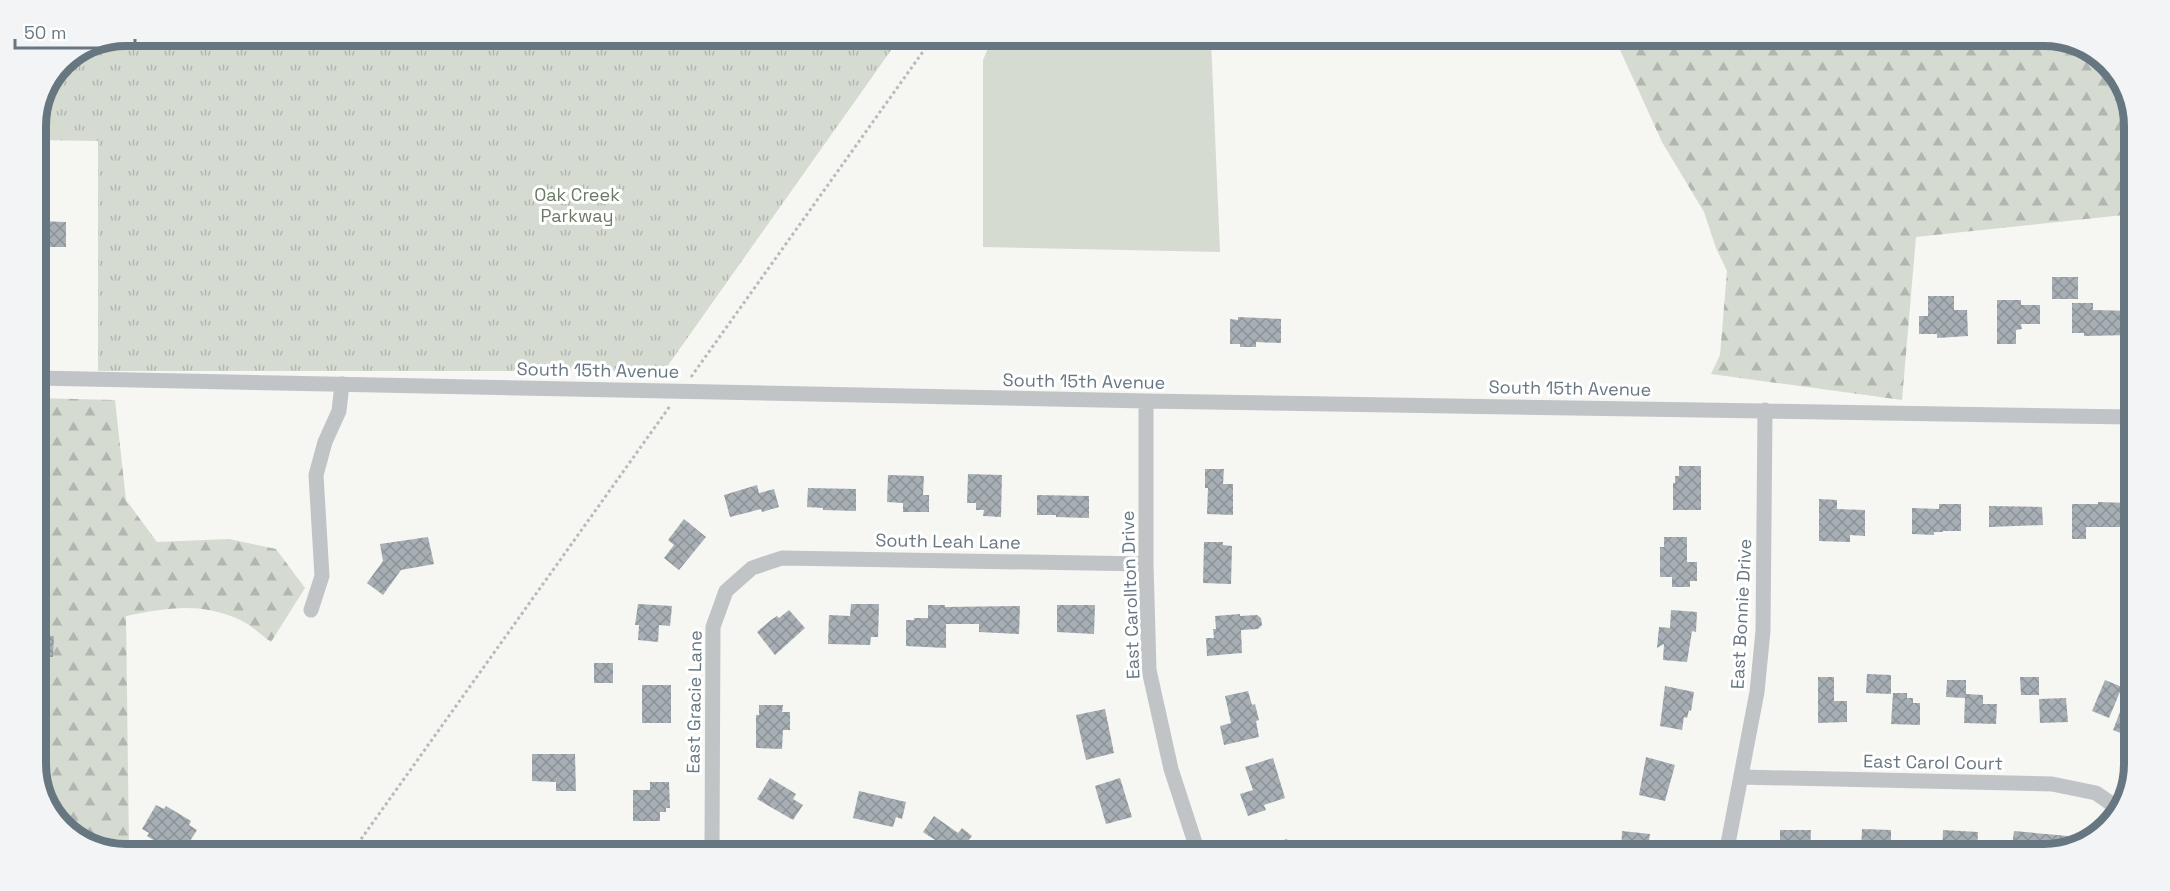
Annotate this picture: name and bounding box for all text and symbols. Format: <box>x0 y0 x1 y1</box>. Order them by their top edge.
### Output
scale bar <box>15 12 135 50</box>
text: 50 m <box>24 21 66 44</box>
park label: Oak Creek Parkway <box>534 183 620 227</box>
street label: South 15th Avenue <box>516 357 680 383</box>
street label: South 15th Avenue <box>1002 368 1166 394</box>
street label: South 15th Avenue <box>1488 375 1652 401</box>
street label: East Carollton Drive <box>1116 510 1144 680</box>
street label: South Leah Lane <box>875 528 1021 554</box>
street label: East Bonnie Drive <box>1726 538 1756 690</box>
street label: East Gracie Lane <box>681 630 707 774</box>
street label: East Carol Court <box>1863 749 2003 775</box>

